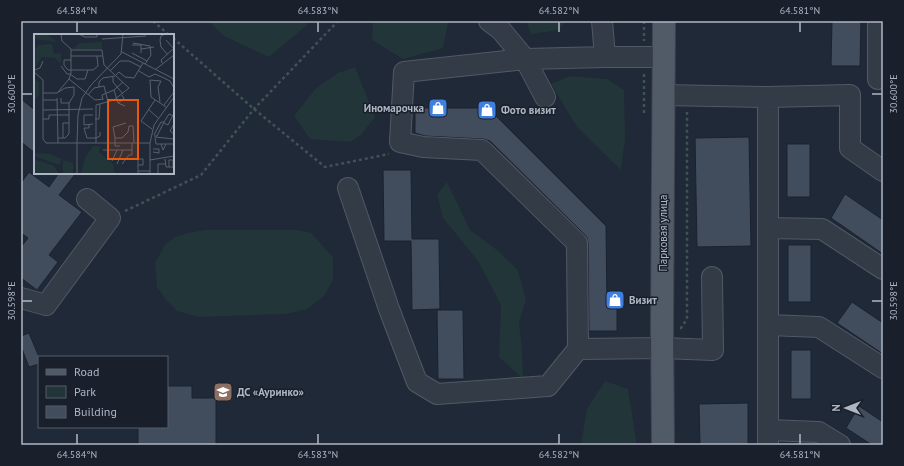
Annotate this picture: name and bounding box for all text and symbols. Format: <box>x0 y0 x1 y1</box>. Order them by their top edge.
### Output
text: 64.584°N <box>57 4 97 17</box>
text: 64.583°N <box>298 4 338 17</box>
text: 64.582°N <box>539 4 579 17</box>
text: 64.581°N <box>780 4 820 17</box>
inset map <box>34 34 174 174</box>
text: 30.600°E <box>5 75 18 114</box>
text: 30.600°E <box>887 75 900 114</box>
shop icon: Иномарочка <box>427 97 449 119</box>
shop icon: Фото визит <box>476 99 498 121</box>
place label: Иномарочка <box>364 101 424 115</box>
place label: Фото визит <box>501 103 556 117</box>
street label: Парковая улица <box>656 195 670 271</box>
text: 30.598°E <box>5 282 18 321</box>
text: 30.598°E <box>887 282 900 321</box>
shop icon: Визит <box>604 289 626 311</box>
place label: Визит <box>629 293 657 307</box>
legend <box>38 356 168 428</box>
text: Road <box>74 364 99 379</box>
school or university icon: ДС «Ауринко» <box>212 381 234 403</box>
text: Park <box>74 384 96 399</box>
place label: ДС «Ауринко» <box>237 385 305 399</box>
north arrow <box>826 388 866 428</box>
text: Building <box>74 404 117 419</box>
text: N <box>829 404 843 412</box>
text: 64.584°N <box>57 448 97 461</box>
text: 64.583°N <box>298 448 338 461</box>
text: 64.582°N <box>539 448 579 461</box>
text: 64.581°N <box>780 448 820 461</box>

